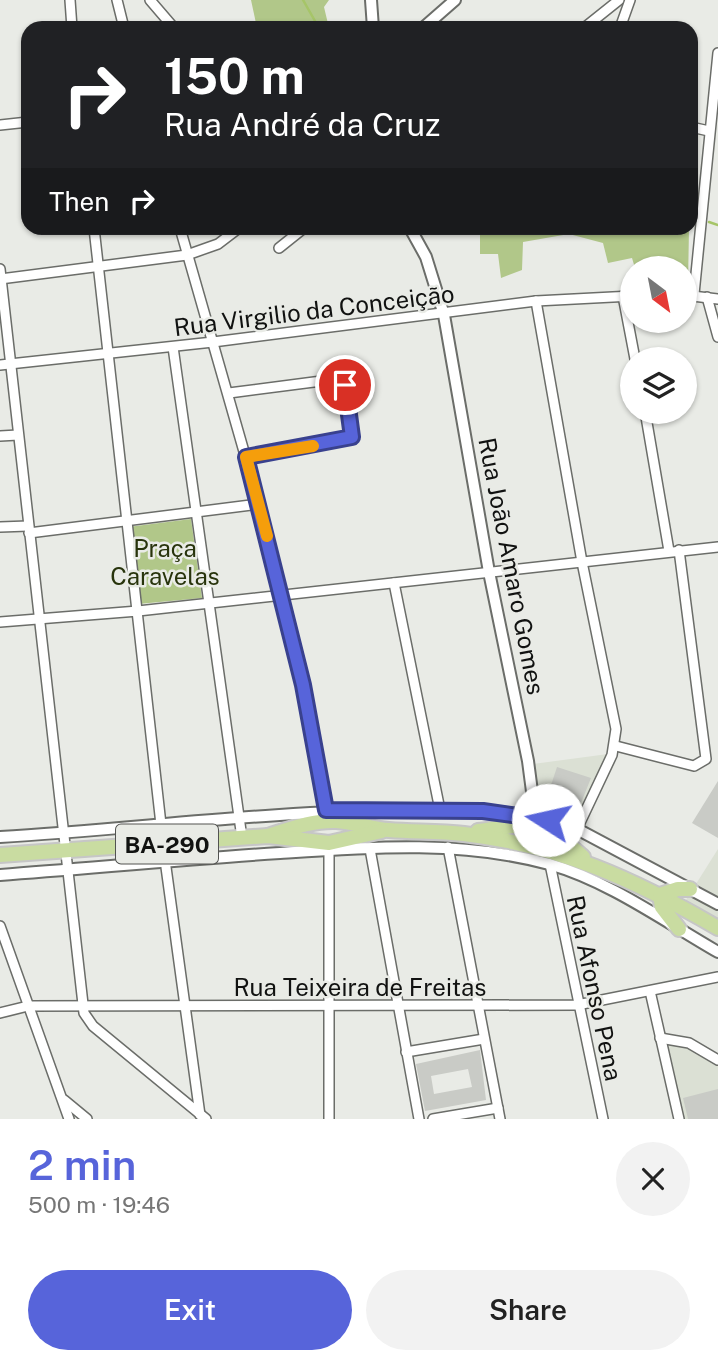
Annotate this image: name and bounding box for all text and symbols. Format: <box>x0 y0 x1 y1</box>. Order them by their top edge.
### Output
text: 150 m <box>164 47 305 105</box>
icon: right <box>49 49 140 140</box>
text: Rua André da Cruz <box>164 106 441 143</box>
icon: right <box>123 182 161 220</box>
text: Then <box>49 186 109 217</box>
north arrow <box>620 256 696 332</box>
map controls <box>620 256 697 424</box>
street label: Rua Virgilio da Conceição <box>172 279 456 341</box>
button: layers <box>620 347 697 424</box>
pin <box>315 355 375 415</box>
icon: arrive <box>326 366 364 404</box>
street label: Rua João Amaro Gomes <box>473 435 551 697</box>
park label: Praça Caravelas <box>110 534 220 590</box>
position arrow <box>511 783 585 857</box>
road number: BA-290 <box>116 824 218 864</box>
street label: Rua Afonso Pena <box>562 893 628 1083</box>
street label: Rua Teixeira de Freitas <box>234 973 486 1001</box>
text: 2 min <box>28 1140 136 1189</box>
button: close <box>616 1142 690 1216</box>
text: 500 m · 19:46 <box>28 1191 170 1218</box>
button: Exit <box>28 1270 352 1350</box>
button: Share <box>366 1270 690 1350</box>

